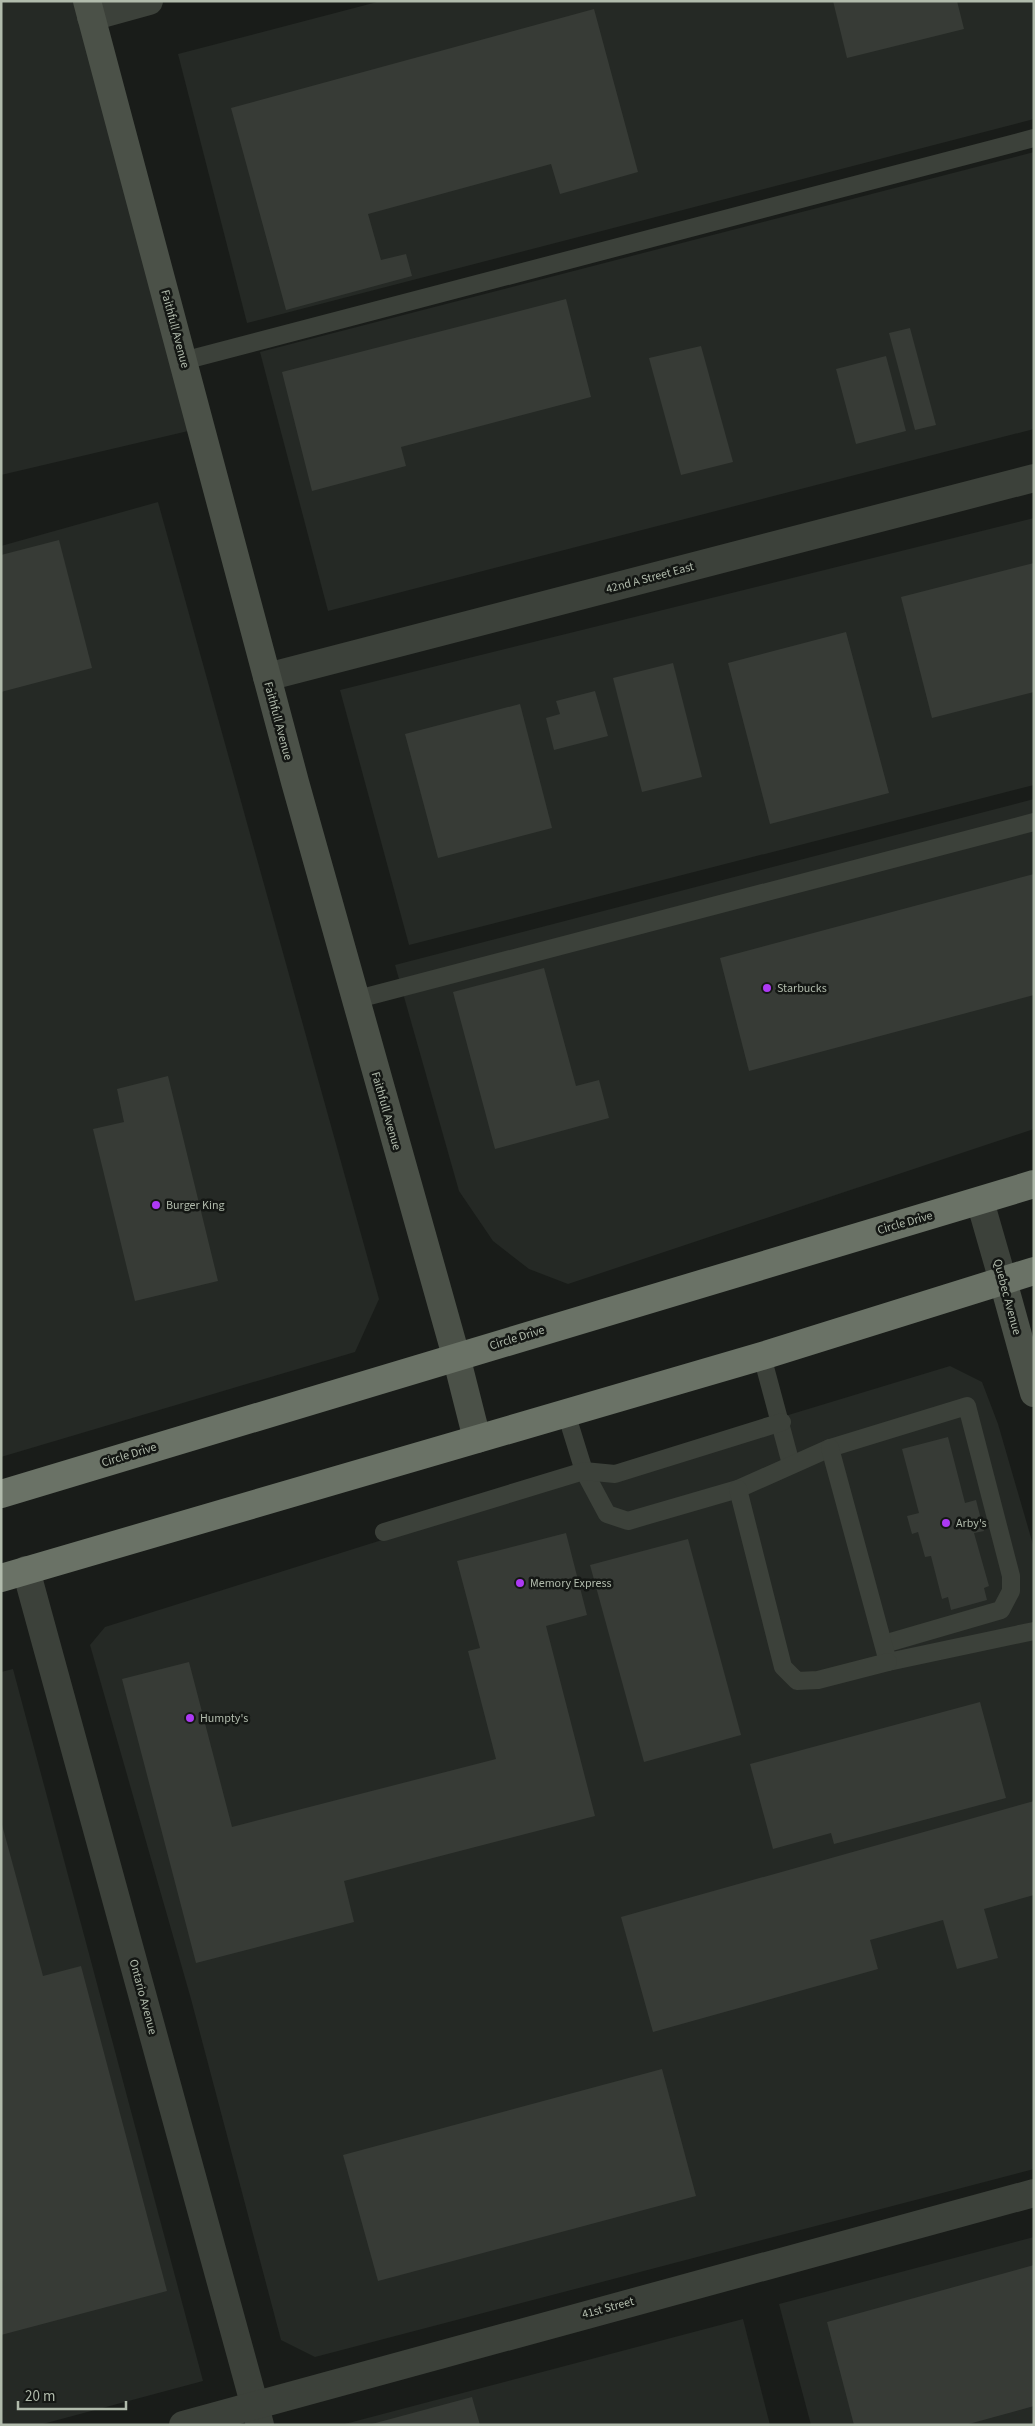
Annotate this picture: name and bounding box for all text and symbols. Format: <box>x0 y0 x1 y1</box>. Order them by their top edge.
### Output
street label: Faithfull Avenue <box>156 288 194 370</box>
street label: 42nd A Street East <box>604 558 696 598</box>
street label: Faithfull Avenue <box>259 680 297 762</box>
place label: Starbucks <box>777 980 827 997</box>
marker: Starbucks <box>761 982 773 994</box>
street label: Faithfull Avenue <box>367 1070 405 1152</box>
place label: Burger King <box>166 1197 225 1214</box>
marker: Burger King <box>150 1199 162 1211</box>
street label: Circle Drive <box>875 1207 935 1239</box>
street label: Quebec Avenue <box>989 1257 1025 1337</box>
street label: Circle Drive <box>487 1322 547 1354</box>
street label: Circle Drive <box>99 1439 159 1471</box>
place label: Arby's <box>956 1515 987 1532</box>
marker: Arby's <box>940 1517 952 1529</box>
place label: Memory Express <box>530 1575 612 1592</box>
marker: Memory Express <box>514 1577 526 1589</box>
place label: Humpty's <box>200 1710 248 1727</box>
marker: Humpty's <box>184 1712 196 1724</box>
street label: Ontario Avenue <box>125 1957 161 2037</box>
street label: 41st Street <box>580 2293 636 2323</box>
scale bar <box>18 2378 125 2410</box>
text: 20 m <box>25 2386 55 2407</box>

